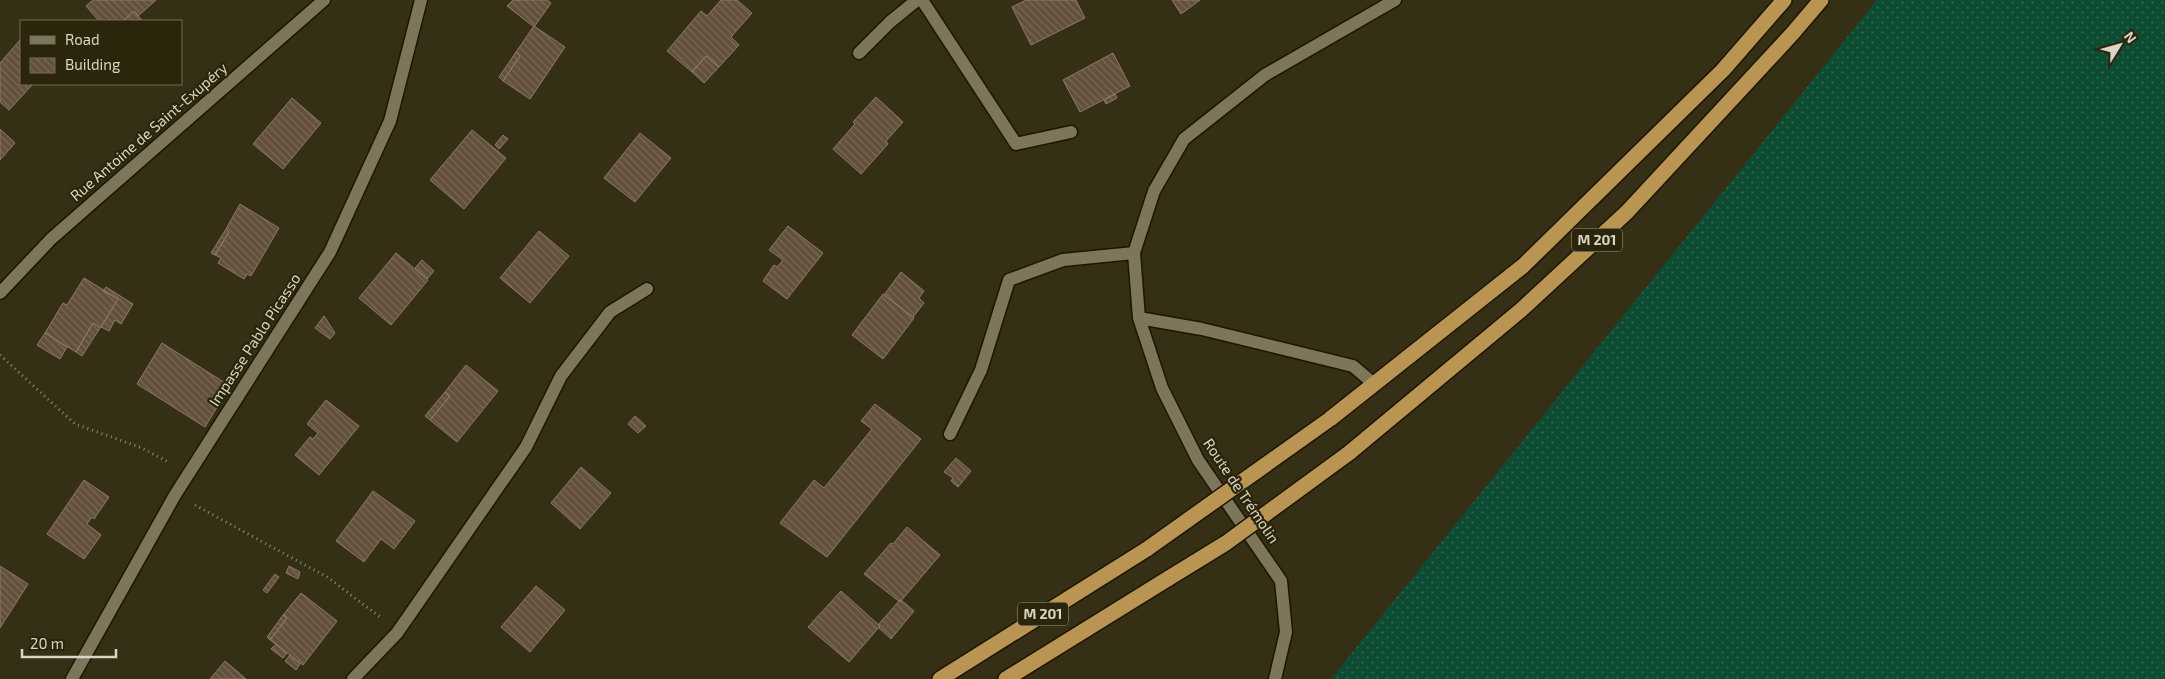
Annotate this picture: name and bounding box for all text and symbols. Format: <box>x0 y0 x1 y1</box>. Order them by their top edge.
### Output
legend <box>20 20 182 85</box>
north arrow <box>2095 20 2145 70</box>
text: N <box>2121 28 2141 46</box>
text: Road <box>65 30 100 48</box>
text: Building <box>65 55 121 73</box>
street label: Rue Antoine de Saint-Exupéry <box>66 58 231 204</box>
road number: M 201 <box>1572 228 1622 252</box>
street label: Impasse Pablo Picasso <box>205 270 304 409</box>
street label: Route de Trémolin <box>1200 435 1284 546</box>
road number: M 201 <box>1018 602 1068 626</box>
scale bar <box>22 626 116 658</box>
text: 20 m <box>30 634 64 652</box>

